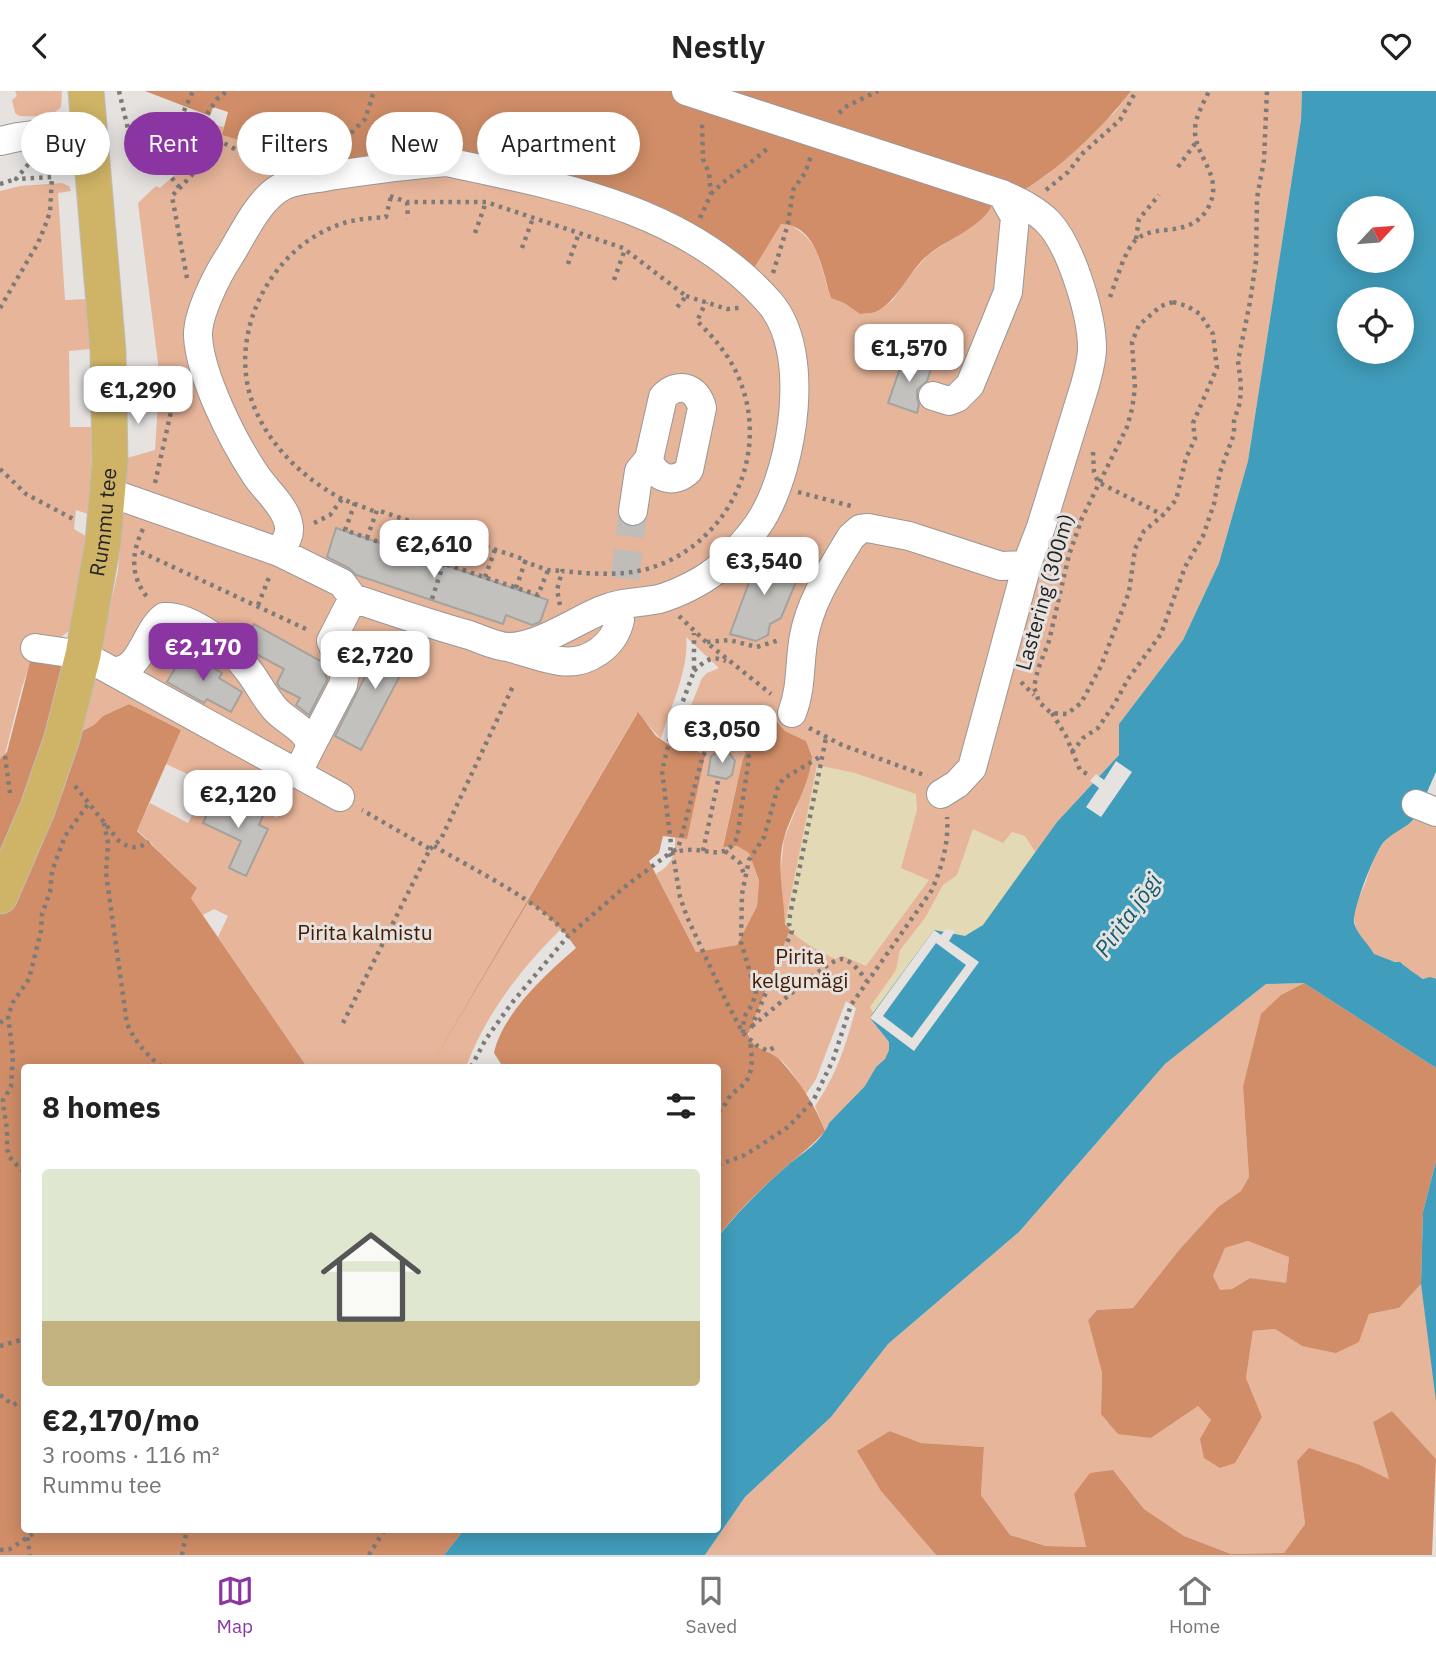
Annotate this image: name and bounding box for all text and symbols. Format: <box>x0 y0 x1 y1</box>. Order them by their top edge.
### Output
text: Nestly <box>671 25 765 67</box>
icon: back <box>21 27 59 65</box>
icon: heart <box>1377 27 1415 65</box>
chip: Buy <box>21 112 110 175</box>
chip: Rent <box>124 112 223 175</box>
chip: Filters <box>237 112 352 175</box>
chip: New <box>366 112 463 175</box>
chip: Apartment <box>477 112 640 175</box>
north arrow <box>1337 196 1414 273</box>
map controls <box>1337 196 1414 364</box>
button: locate <box>1337 287 1414 364</box>
pin: €1,570 <box>852 324 966 384</box>
text: €1,570 <box>871 332 947 362</box>
pin: €1,290 <box>81 367 195 426</box>
text: €1,290 <box>100 374 176 404</box>
street label: Rummu tee <box>82 467 122 579</box>
street label: Lastering (300m) <box>1008 510 1080 673</box>
pin: €2,610 <box>377 521 491 580</box>
text: €2,610 <box>396 528 472 558</box>
pin: €3,540 <box>707 538 821 597</box>
text: €3,540 <box>726 545 802 575</box>
pin: €2,170 <box>146 623 260 683</box>
text: €2,170 <box>165 631 241 661</box>
pin: €2,720 <box>318 631 432 691</box>
text: €2,720 <box>337 639 413 669</box>
pin: €3,050 <box>665 705 779 765</box>
text: €3,050 <box>684 713 760 743</box>
pin: €2,120 <box>181 771 295 830</box>
text: €2,120 <box>200 778 276 808</box>
water label: Pirita jõgi <box>1087 866 1168 962</box>
park label: Pirita kalmistu <box>297 918 433 946</box>
park label: Pirita kelgumägi <box>752 942 848 994</box>
text: 8 homes <box>42 1087 161 1126</box>
icon: filters <box>662 1087 700 1125</box>
icon: home <box>308 1214 434 1340</box>
text: €2,170/mo <box>42 1400 199 1439</box>
text: 3 rooms · 116 m² <box>42 1439 220 1469</box>
text: Rummu tee <box>42 1469 162 1499</box>
tab: Map <box>216 1572 254 1638</box>
tab: Saved <box>686 1572 737 1638</box>
tab: Home <box>1169 1572 1220 1638</box>

